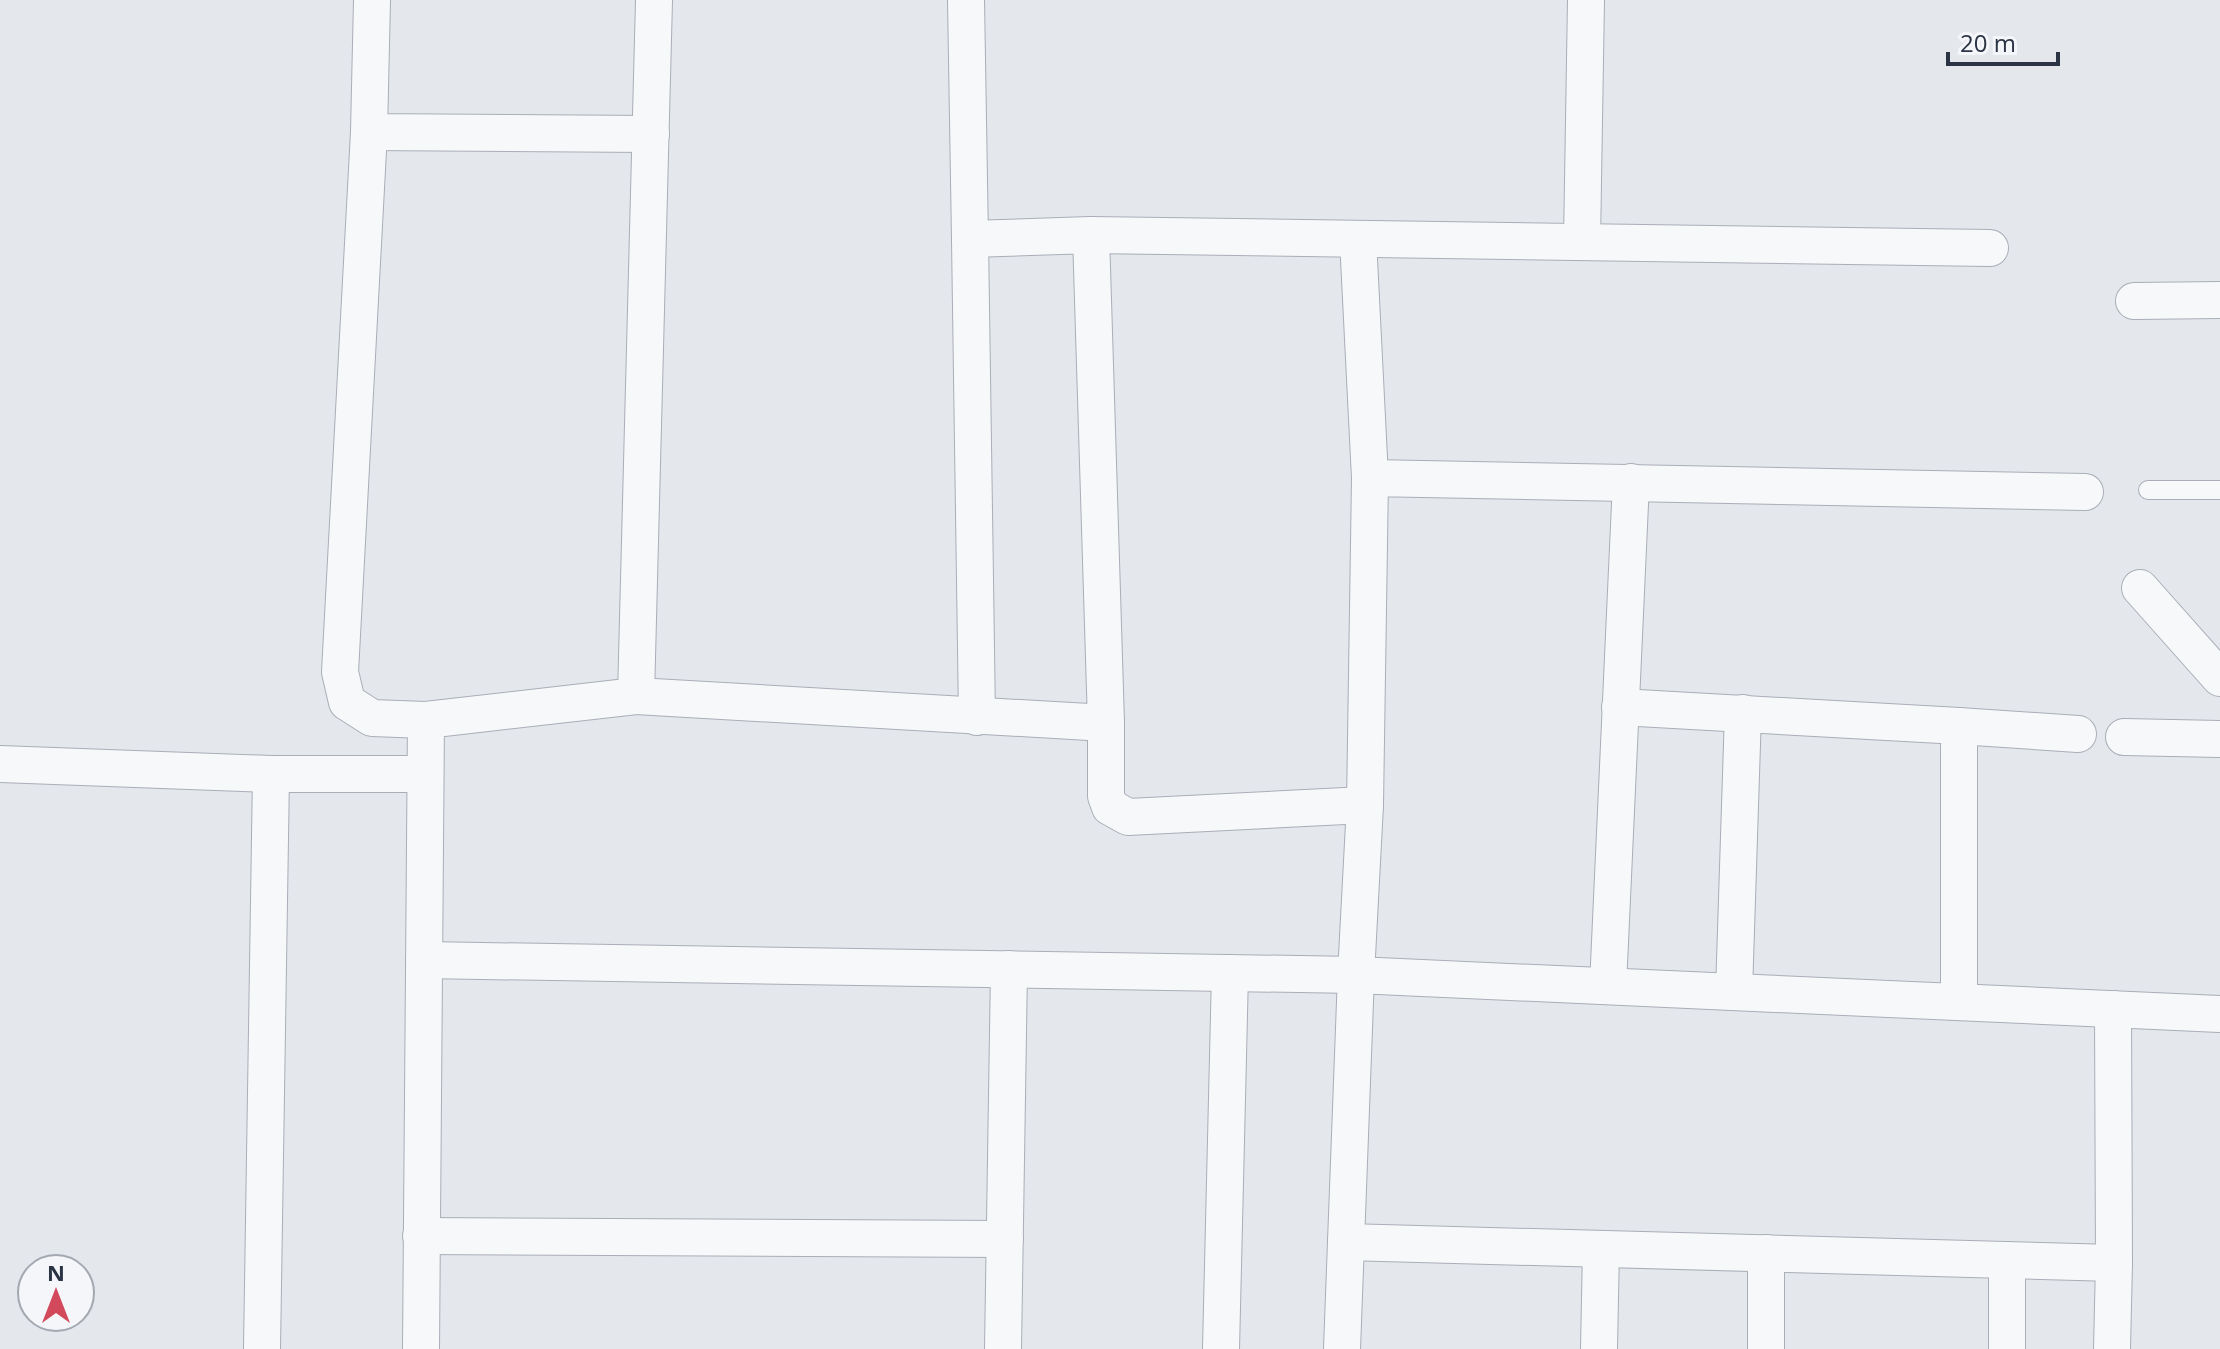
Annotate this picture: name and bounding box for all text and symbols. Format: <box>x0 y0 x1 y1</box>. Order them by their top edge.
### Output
scale bar <box>1948 16 2058 66</box>
text: 20 m <box>1960 26 2016 59</box>
north arrow <box>16 1253 96 1333</box>
text: N <box>47 1257 65 1287</box>

